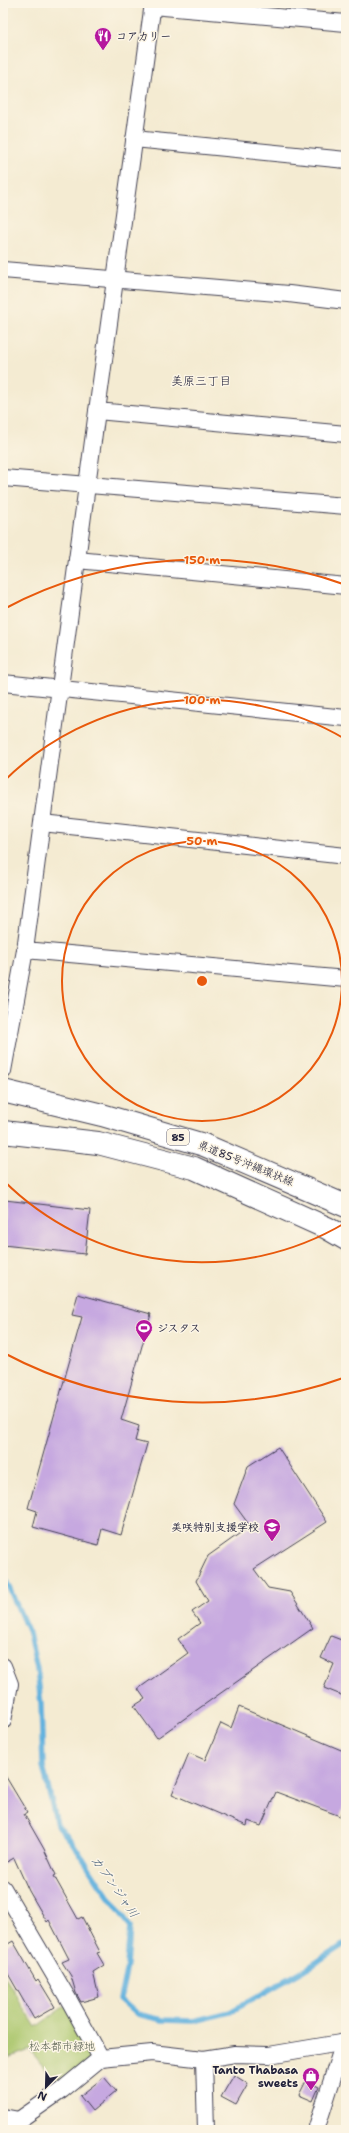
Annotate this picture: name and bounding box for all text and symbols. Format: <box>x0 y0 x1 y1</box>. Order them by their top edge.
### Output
restaurant icon: コアカリー <box>93 26 113 51</box>
place label: コアカリー <box>116 29 171 44</box>
district label: 美原三丁目 <box>171 373 231 389</box>
text: 150 m <box>184 552 220 568</box>
text: 100 m <box>184 692 221 708</box>
text: 50 m <box>187 833 218 849</box>
centre of rings <box>195 974 209 988</box>
road number: 85 <box>167 1129 189 1145</box>
street label: 県道85号沖縄環状線 <box>196 1137 296 1190</box>
sports icon: ジスタス <box>134 1318 154 1343</box>
place label: ジスタス <box>157 1321 201 1336</box>
school or university icon: 美咲特別支援学校 <box>262 1517 282 1542</box>
place label: 美咲特別支援学校 <box>171 1520 259 1535</box>
water label: カブンジャ川 <box>88 1853 142 1921</box>
park label: 松本都市緑地 <box>29 2039 95 2054</box>
place label: Tanto Thabasa sweets <box>212 2063 298 2091</box>
shop icon: Tanto Thabasa sweets <box>301 2066 321 2091</box>
north arrow <box>26 2067 66 2107</box>
text: N <box>35 2087 49 2104</box>

